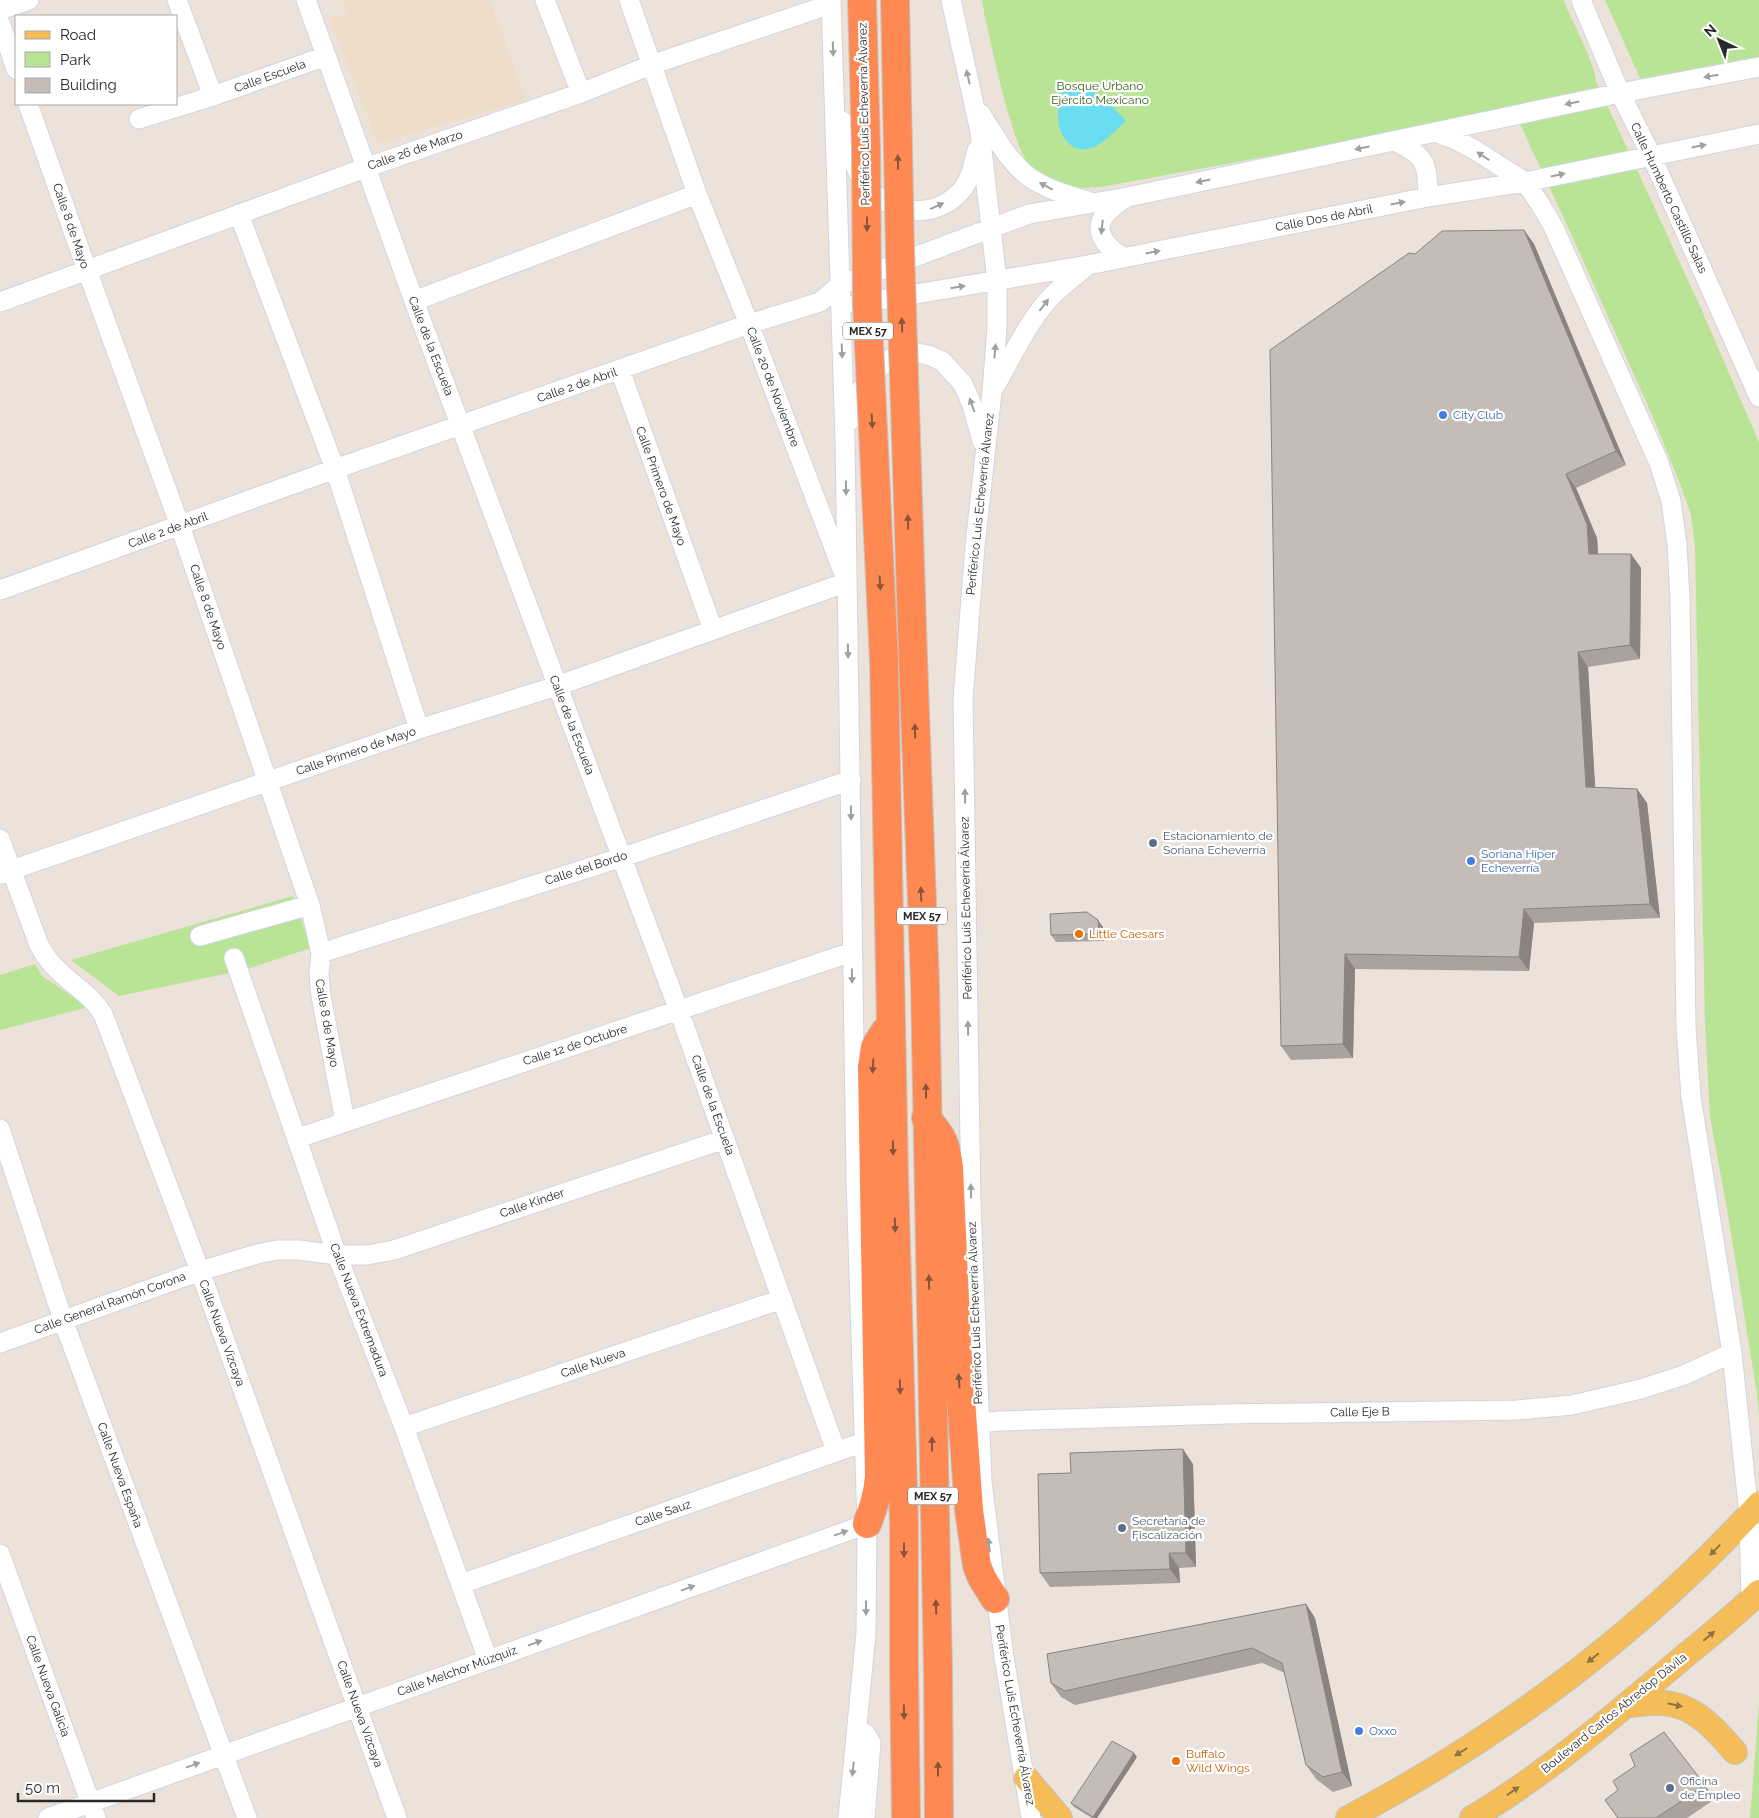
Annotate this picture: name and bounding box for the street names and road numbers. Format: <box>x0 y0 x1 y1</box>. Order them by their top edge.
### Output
street label: Periférico Luis Echeverría Álvarez <box>855 22 873 206</box>
street label: Calle Escuela <box>232 57 308 95</box>
street label: Calle Humberto Castillo Salas <box>1628 120 1710 276</box>
street label: Calle 26 de Marzo <box>366 127 464 173</box>
street label: Calle 8 de Mayo <box>50 181 92 271</box>
street label: Calle Dos de Abril <box>1274 202 1375 234</box>
street label: Calle de la Escuela <box>406 294 456 398</box>
road number: MEX 57 <box>843 322 893 340</box>
street label: Calle 20 de Noviembre <box>744 325 802 449</box>
street label: Calle 2 de Abril <box>535 365 619 405</box>
street label: Periférico Luis Echeverría Álvarez <box>963 412 997 596</box>
street label: Calle Primero de Mayo <box>633 425 689 547</box>
street label: Calle 2 de Abril <box>126 509 210 551</box>
street label: Calle 8 de Mayo <box>187 562 229 652</box>
street label: Calle de la Escuela <box>547 673 597 777</box>
street label: Calle Primero de Mayo <box>294 724 418 778</box>
street label: Periférico Luis Echeverría Álvarez <box>957 816 975 1000</box>
street label: Calle del Bordo <box>543 848 629 888</box>
road number: MEX 57 <box>897 908 947 924</box>
street label: Calle 8 de Mayo <box>312 978 342 1068</box>
street label: Calle 12 de Octubre <box>521 1022 629 1068</box>
street label: Calle de la Escuela <box>688 1053 738 1157</box>
street label: Calle Kínder <box>498 1185 567 1221</box>
street label: Periférico Luis Echeverría Álvarez <box>965 1221 985 1405</box>
street label: Calle Nueva Extremadura <box>327 1241 391 1379</box>
street label: Calle General Ramón Corona <box>32 1269 188 1337</box>
street label: Calle Nueva Vizcaya <box>196 1278 248 1388</box>
street label: Calle Nueva <box>559 1345 627 1381</box>
street label: Calle Eje B <box>1330 1404 1390 1420</box>
street label: Calle Nueva España <box>94 1420 146 1530</box>
road number: MEX 57 <box>908 1488 958 1504</box>
street label: Calle Sauz <box>633 1497 693 1529</box>
street label: Periférico Luis Echeverría Álvarez <box>992 1624 1038 1806</box>
street label: Calle Nueva Galicia <box>23 1633 73 1739</box>
street label: Calle Melchor Múzquiz <box>395 1643 519 1699</box>
street label: Boulevard Carlos Abredop Dávila <box>1538 1650 1690 1776</box>
street label: Calle Nueva Vizcaya <box>334 1659 386 1769</box>

